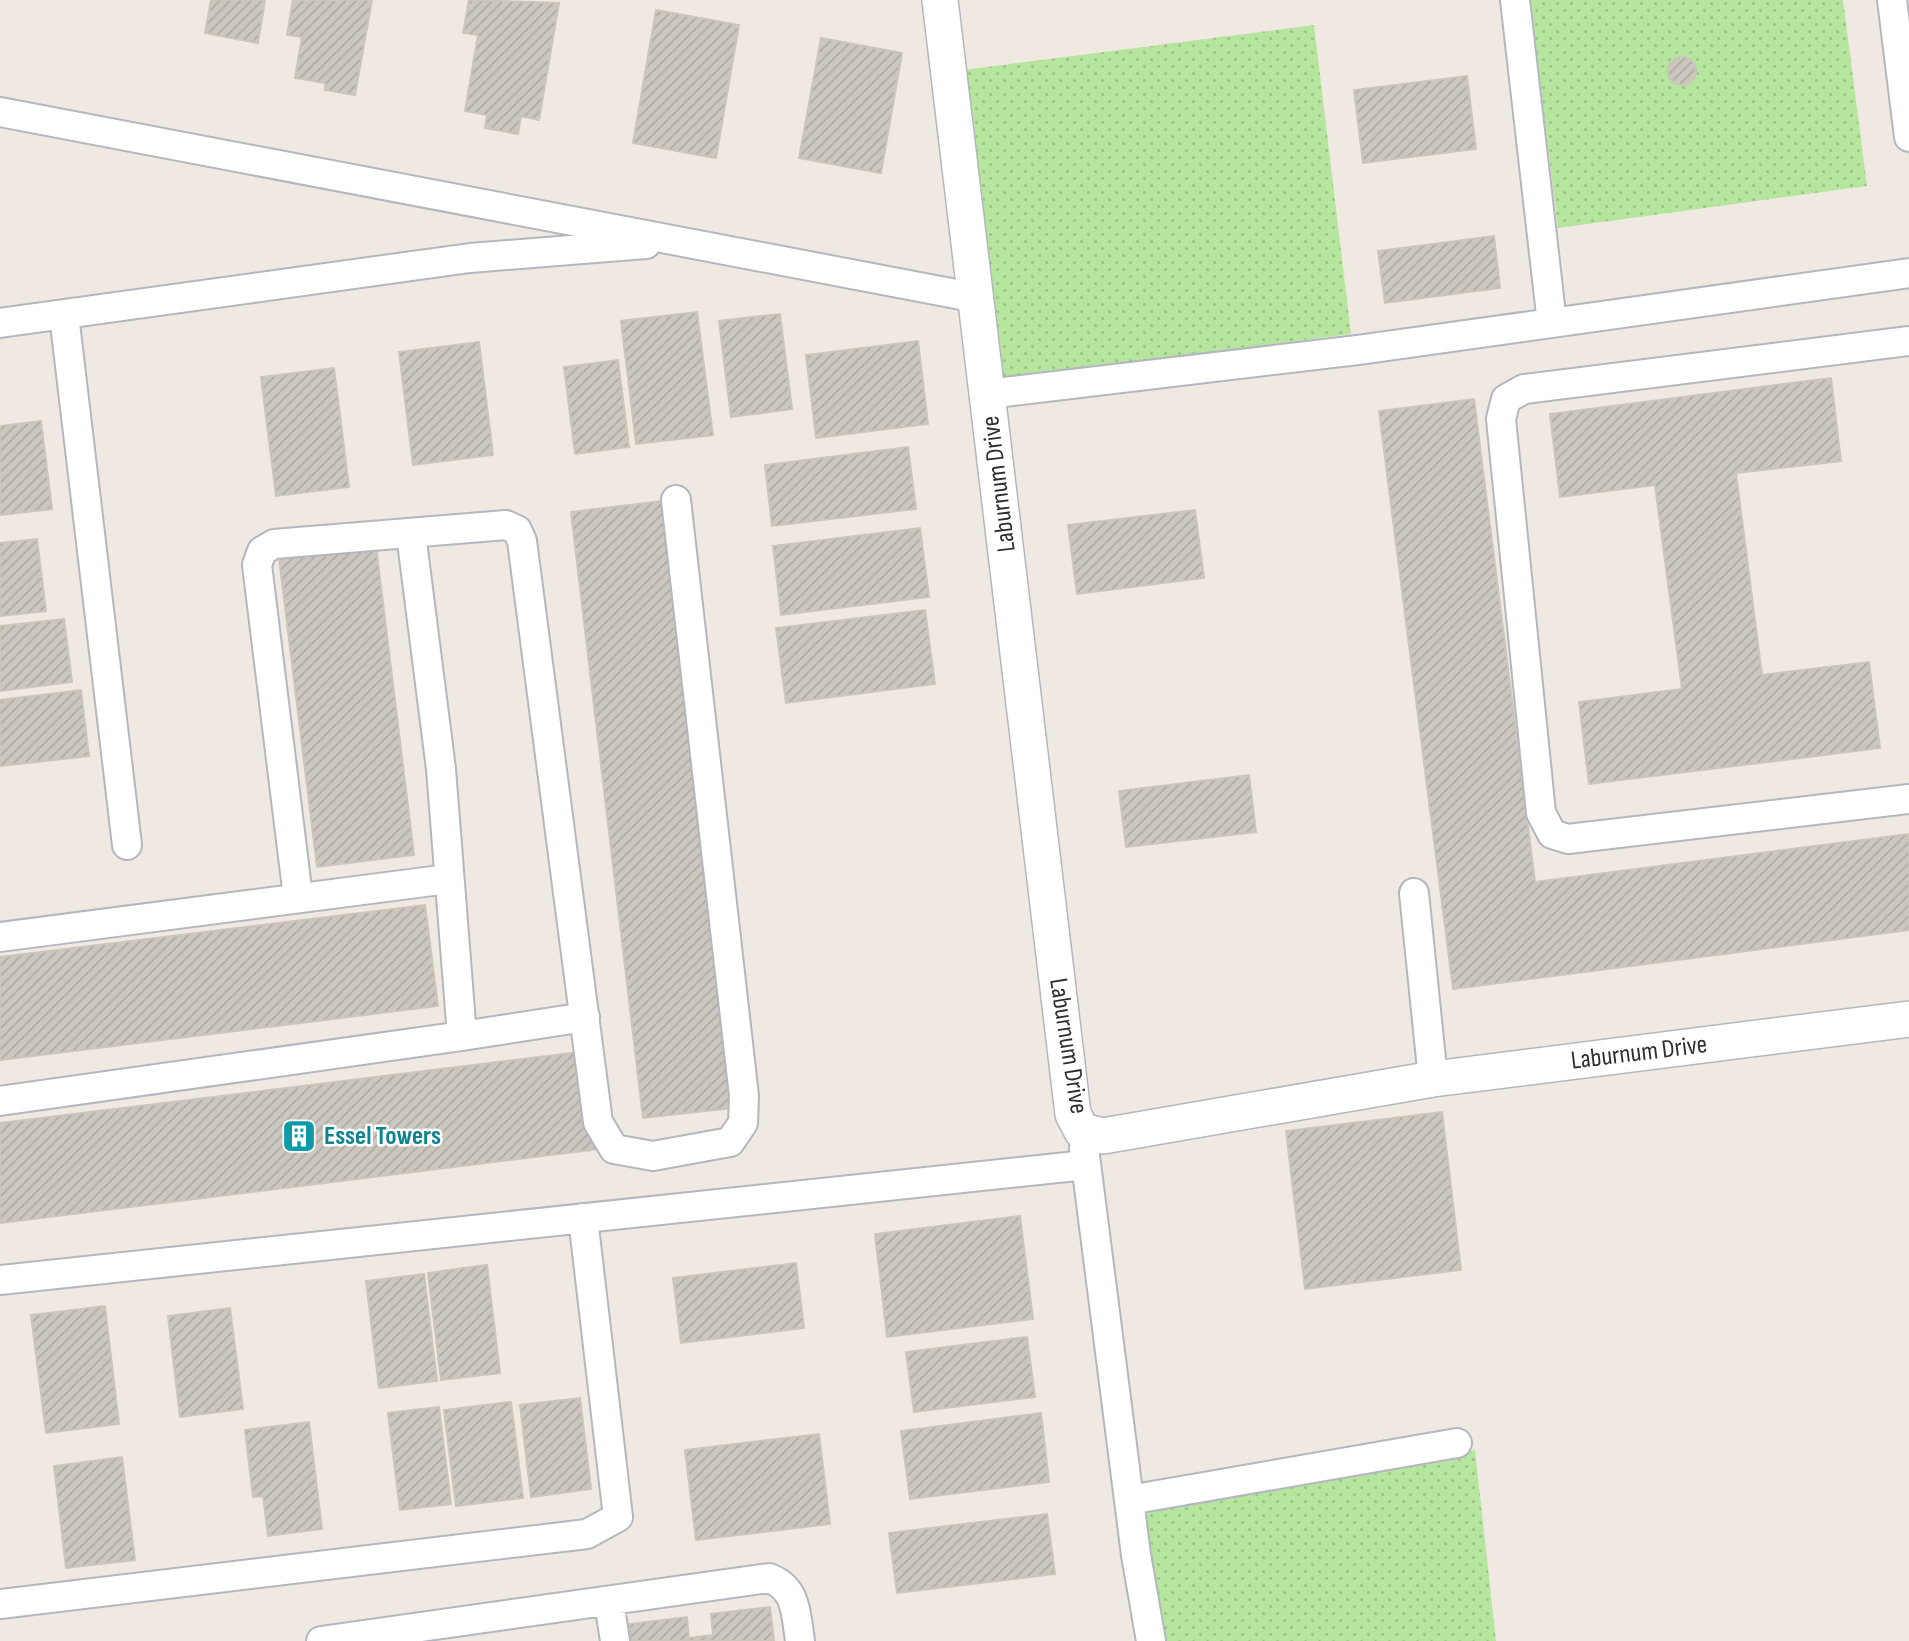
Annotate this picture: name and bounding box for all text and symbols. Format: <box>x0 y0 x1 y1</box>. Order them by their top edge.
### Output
street label: Laburnum Drive <box>975 414 1023 554</box>
street label: Laburnum Drive <box>1042 976 1094 1116</box>
street label: Laburnum Drive <box>1569 1029 1709 1077</box>
building icon: Essel Towers <box>280 1117 318 1155</box>
place label: Essel Towers <box>324 1121 441 1152</box>

